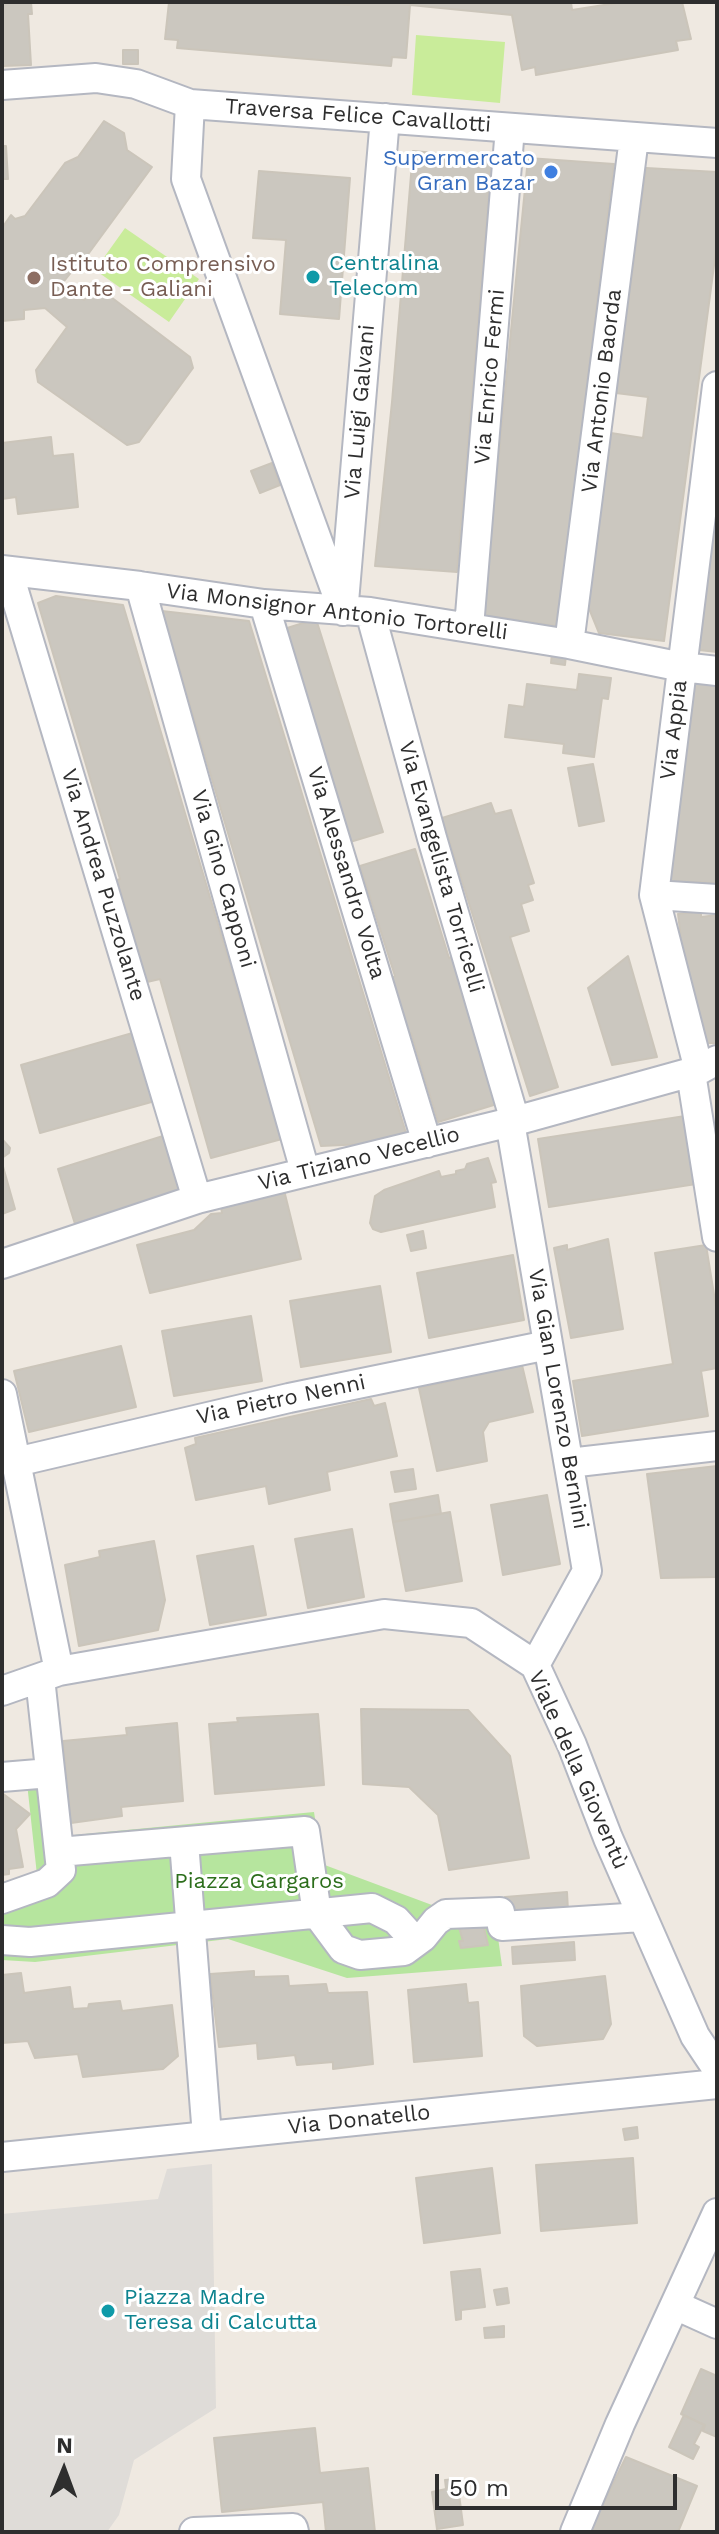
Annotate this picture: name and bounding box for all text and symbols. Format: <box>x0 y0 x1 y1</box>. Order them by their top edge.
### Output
street label: Traversa Felice Cavallotti <box>224 94 492 138</box>
place label: Supermercato Gran Bazar <box>383 146 535 198</box>
marker: Supermercato Gran Bazar <box>542 163 560 181</box>
place label: Centralina Telecom <box>329 251 439 302</box>
place label: Istituto Comprensivo Dante - Galiani <box>50 252 276 304</box>
marker: Centralina Telecom <box>304 268 322 286</box>
marker: Istituto Comprensivo Dante - Galiani <box>25 269 43 287</box>
street label: Via Antonio Baorda <box>576 287 628 495</box>
street label: Via Enrico Fermi <box>469 288 511 466</box>
street label: Via Luigi Galvani <box>339 324 381 500</box>
street label: Via Monsignor Antonio Tortorelli <box>165 578 509 646</box>
street label: Via Appia <box>655 679 693 781</box>
street label: Via Evangelista Torricelli <box>392 738 490 996</box>
street label: Via Alessandro Volta <box>301 764 391 982</box>
street label: Via Andrea Puzzolante <box>55 766 151 1004</box>
street label: Via Gino Capponi <box>185 787 261 971</box>
street label: Via Tiziano Vecellio <box>256 1121 462 1197</box>
street label: Via Gian Lorenzo Bernini <box>522 1267 594 1531</box>
street label: Via Pietro Nenni <box>194 1369 368 1431</box>
street label: Viale della Gioventù <box>522 1667 634 1873</box>
park label: Piazza Gargaros <box>174 1869 344 1895</box>
street label: Via Donatello <box>286 2099 432 2141</box>
place label: Piazza Madre Teresa di Calcutta <box>124 2285 317 2336</box>
marker: Piazza Madre Teresa di Calcutta <box>99 2302 117 2320</box>
north arrow <box>24 2430 104 2510</box>
text: N <box>56 2433 73 2458</box>
scale bar <box>439 2458 681 2508</box>
text: 50 m <box>449 2474 509 2502</box>

